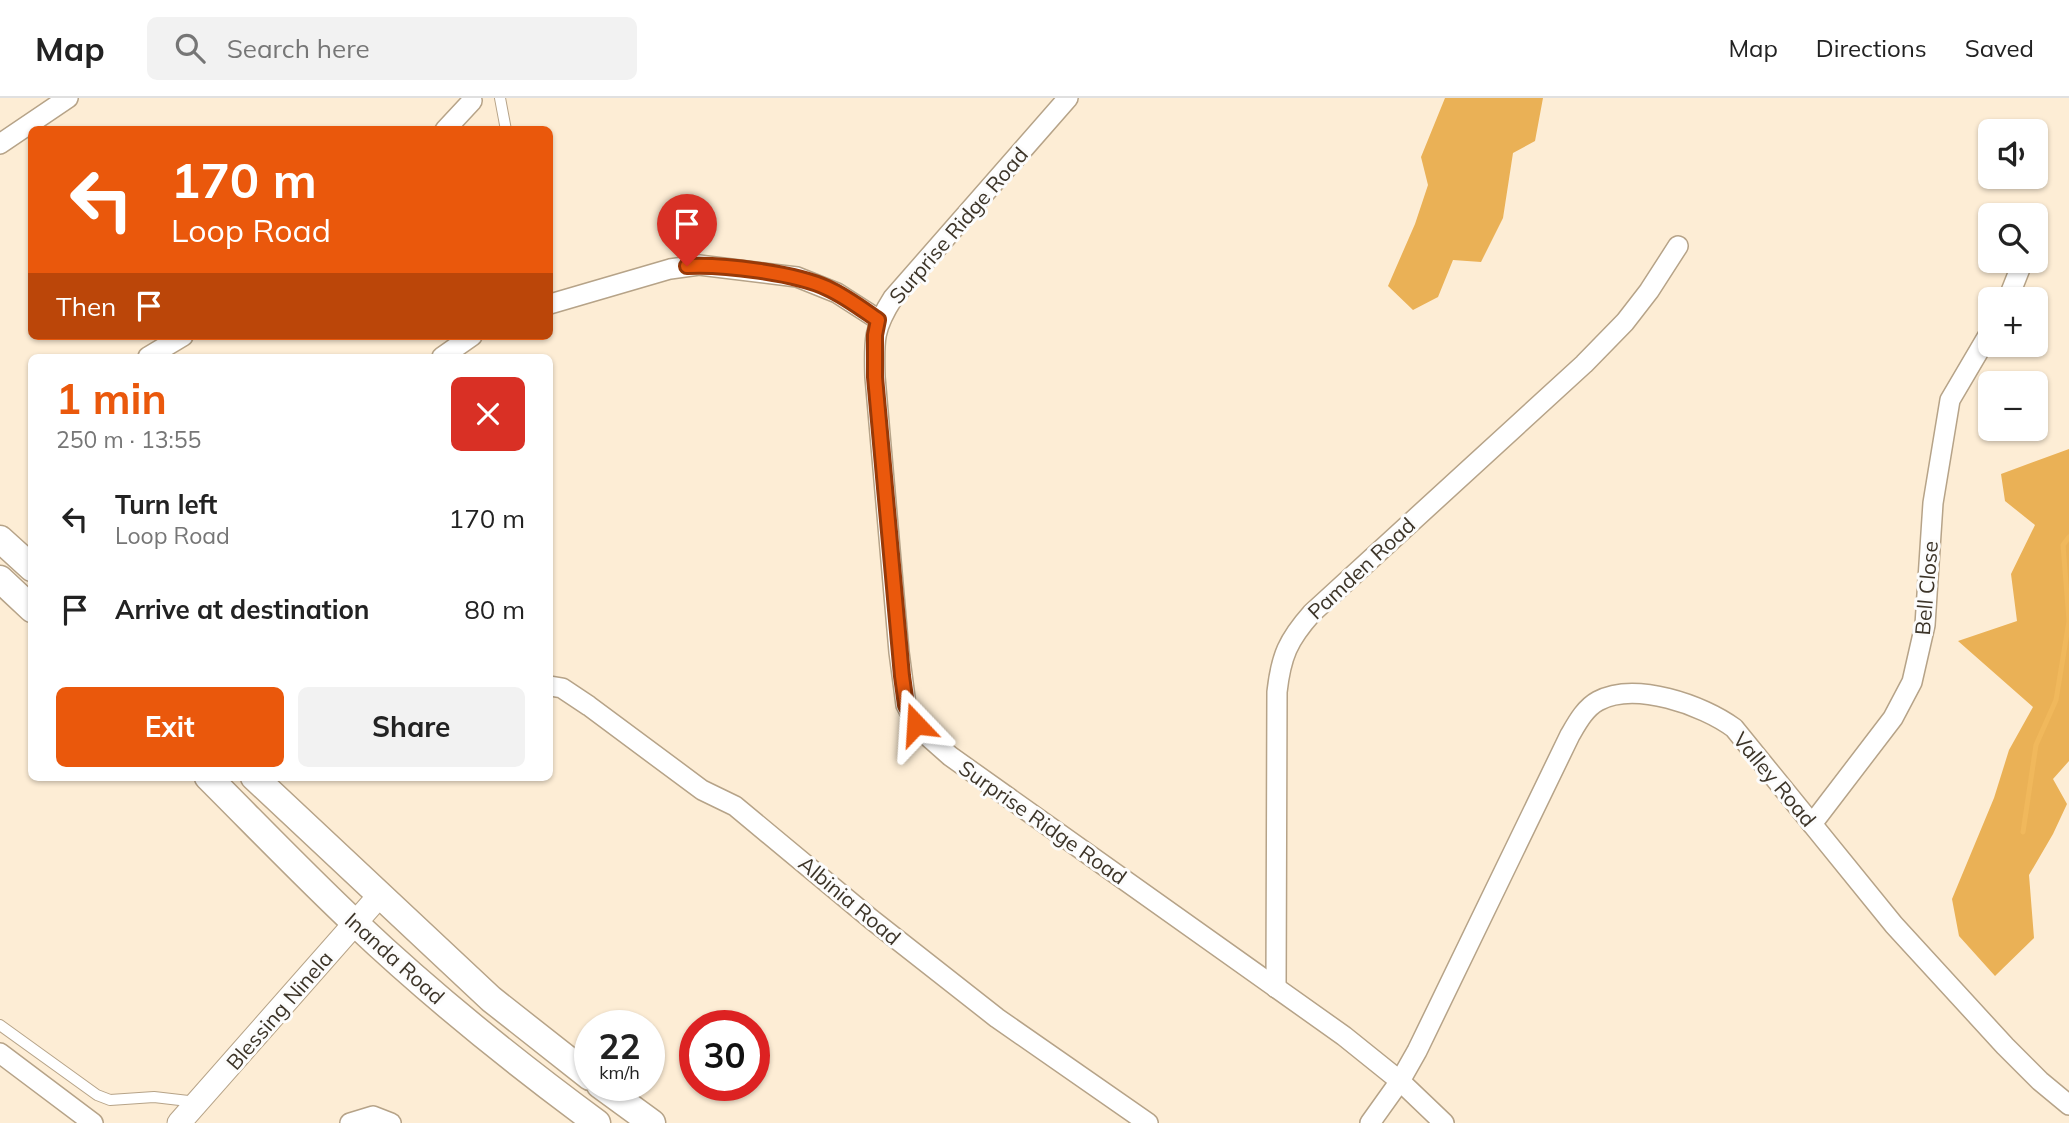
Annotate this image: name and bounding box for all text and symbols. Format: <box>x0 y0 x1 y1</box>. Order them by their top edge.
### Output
search box <box>147 17 637 80</box>
text: Map <box>35 28 105 69</box>
icon: search <box>171 29 209 67</box>
text: Search here <box>227 32 370 65</box>
text: Map <box>1728 33 1778 63</box>
text: Directions <box>1816 33 1927 63</box>
text: Saved <box>1965 33 2034 63</box>
map controls <box>1978 119 2048 441</box>
button: sound <box>1978 119 2048 189</box>
street label: Surprise Ridge Road <box>883 142 1033 308</box>
text: 170 m <box>171 149 317 210</box>
icon: left <box>56 154 147 245</box>
pin <box>657 194 717 266</box>
button: search <box>1978 203 2048 273</box>
icon: arrive <box>668 205 706 243</box>
text: Loop Road <box>171 210 331 250</box>
icon: arrive <box>130 287 168 325</box>
button: + <box>1978 287 2048 357</box>
text: Then <box>56 290 116 323</box>
button: − <box>1978 371 2048 441</box>
text: 1 min <box>56 372 167 425</box>
button: close <box>451 377 525 451</box>
text: 250 m · 13:55 <box>56 425 201 454</box>
text: Turn left <box>115 488 217 521</box>
icon: left <box>56 500 94 538</box>
text: 170 m <box>449 502 525 535</box>
street label: Pamden Road <box>1302 512 1420 624</box>
text: Loop Road <box>115 521 230 550</box>
street label: Bell Close <box>1909 540 1943 636</box>
icon: arrive <box>56 591 94 629</box>
text: Arrive at destination <box>115 593 370 626</box>
text: 80 m <box>464 593 525 626</box>
button: Exit <box>56 687 284 767</box>
button: Share <box>298 687 525 767</box>
position arrow <box>879 687 953 761</box>
street label: Valley Road <box>1728 726 1822 832</box>
street label: Surprise Ridge Road <box>954 754 1132 890</box>
street label: Albinia Road <box>794 850 906 950</box>
street label: Inanda Road <box>340 907 450 1009</box>
street label: Blessing Ninela <box>220 945 338 1075</box>
speed limit sign: 30 <box>679 1010 770 1101</box>
text: 22 <box>598 1024 641 1068</box>
text: km/h <box>599 1061 640 1084</box>

